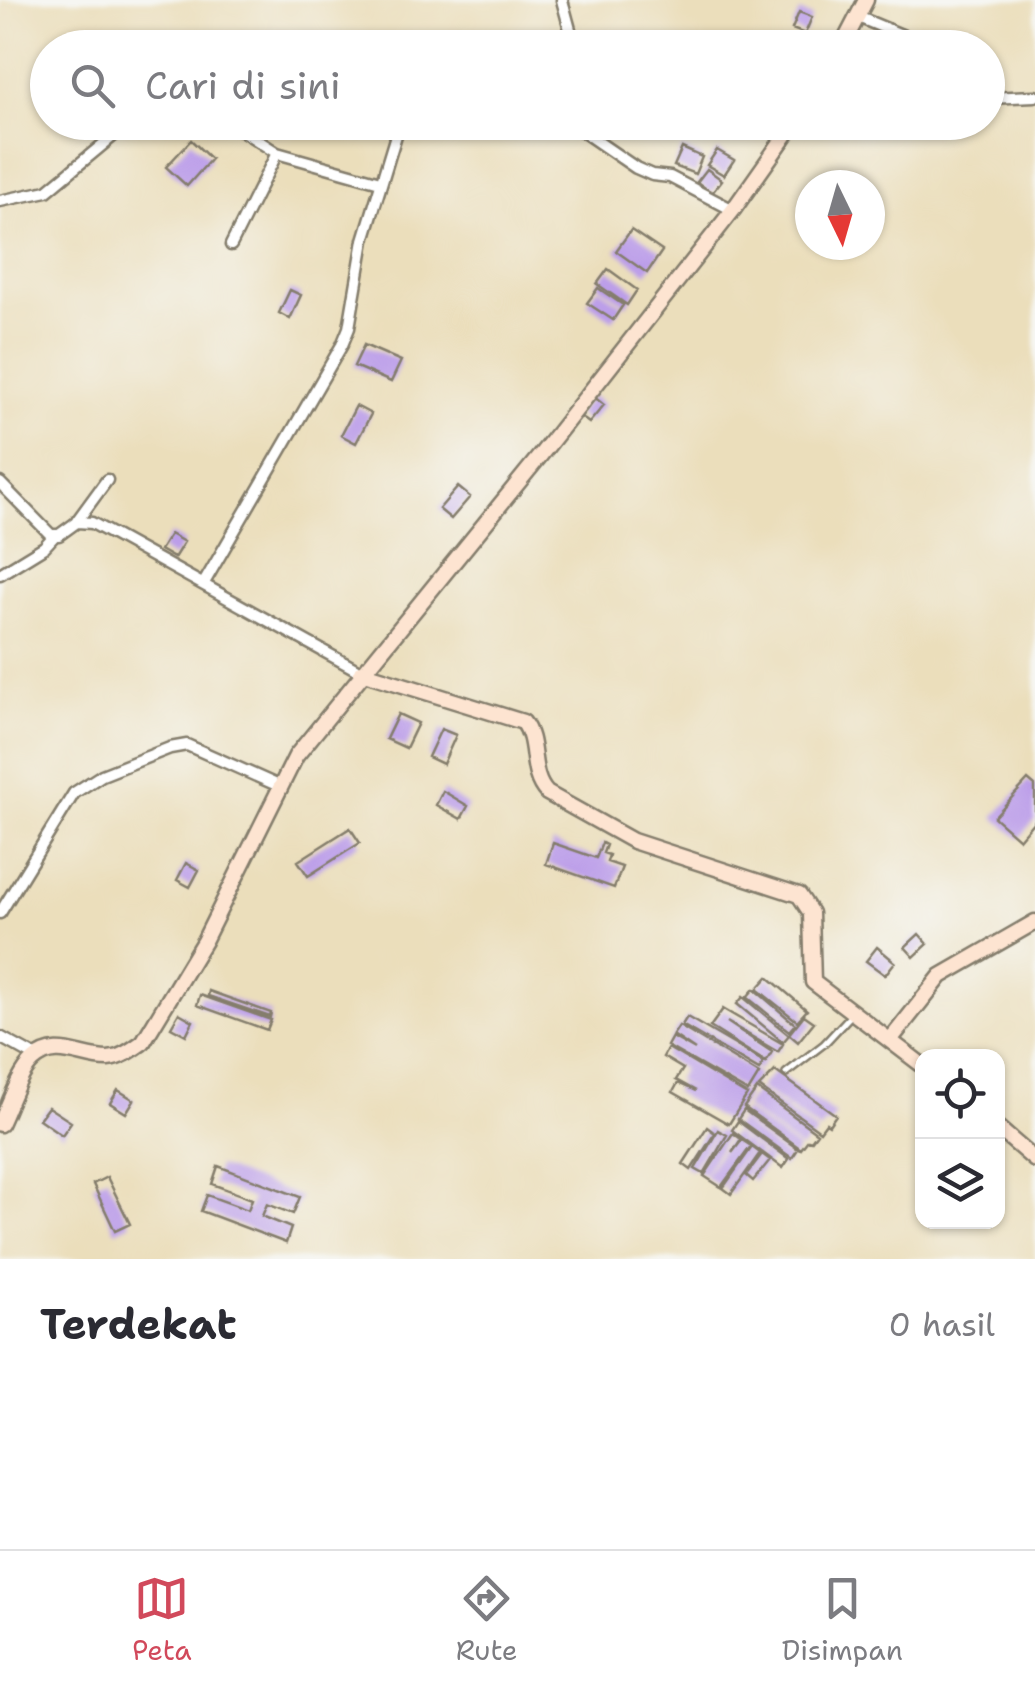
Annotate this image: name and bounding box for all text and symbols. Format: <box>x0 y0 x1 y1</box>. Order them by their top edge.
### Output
search box <box>30 30 1005 140</box>
icon: search <box>65 58 120 113</box>
text: Cari di sini <box>145 60 341 111</box>
north arrow <box>795 170 885 260</box>
map controls <box>915 1049 1005 1229</box>
button: locate <box>915 1049 1005 1139</box>
button: layers <box>915 1139 1005 1229</box>
text: Terdekat <box>40 1296 237 1352</box>
text: 0 hasil <box>889 1303 995 1346</box>
tab: Peta <box>132 1571 192 1669</box>
tab: Rute <box>456 1571 518 1669</box>
tab: Disimpan <box>782 1571 903 1669</box>

